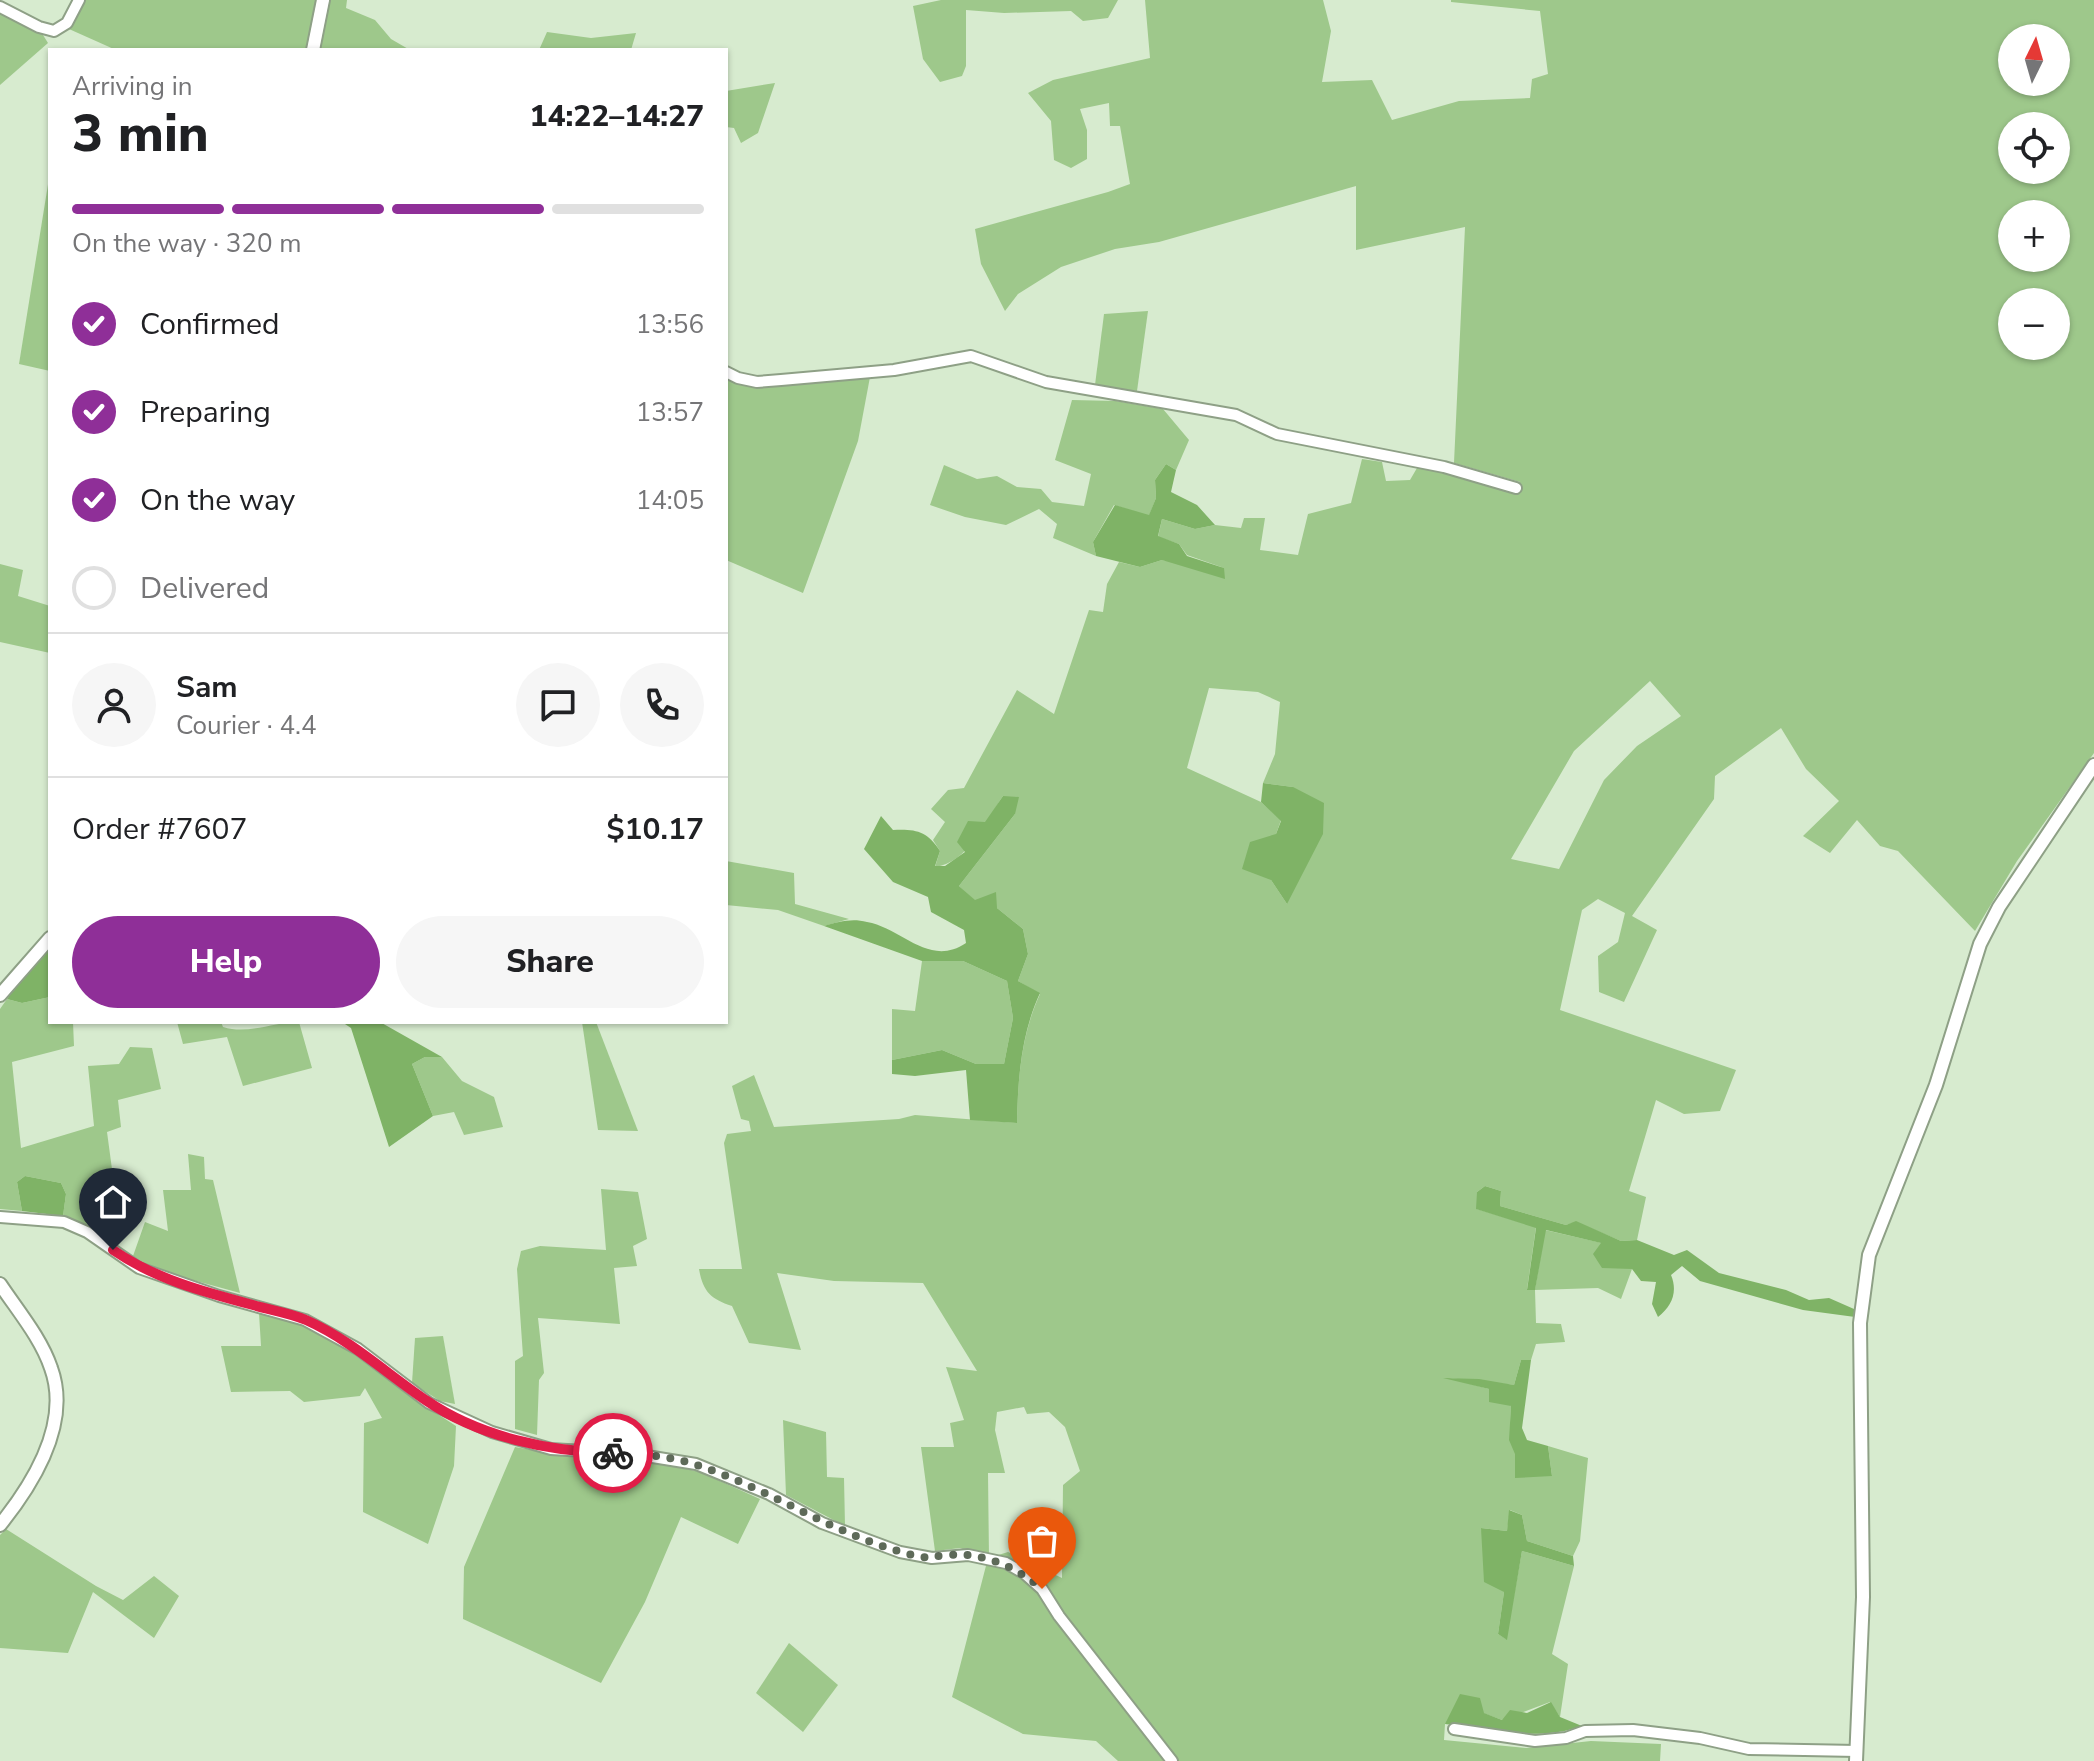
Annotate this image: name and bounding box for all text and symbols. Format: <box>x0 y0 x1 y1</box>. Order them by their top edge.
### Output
north arrow <box>1998 24 2070 96</box>
map controls <box>1998 24 2070 360</box>
text: Arriving in <box>72 69 193 104</box>
text: 14:22–14:27 <box>529 96 704 137</box>
text: 3 min <box>72 98 209 169</box>
button: locate <box>1998 112 2070 184</box>
button: + <box>1998 200 2070 272</box>
text: On the way · 320 m <box>72 226 301 261</box>
button: − <box>1998 288 2070 360</box>
icon: check <box>72 302 116 346</box>
text: Confirmed <box>140 304 280 345</box>
text: 13:56 <box>636 307 704 342</box>
icon: check <box>72 390 116 434</box>
text: Preparing <box>140 392 271 433</box>
text: 13:57 <box>636 395 704 430</box>
icon: check <box>72 478 116 522</box>
text: On the way <box>140 480 295 521</box>
text: 14:05 <box>636 483 704 518</box>
text: Delivered <box>140 568 269 609</box>
button: person <box>72 663 156 747</box>
button: chat <box>516 663 600 747</box>
button: phone <box>620 663 704 747</box>
text: Sam <box>176 667 238 708</box>
text: Courier · 4.4 <box>176 708 317 743</box>
text: Order #7607 <box>72 809 247 850</box>
text: $10.17 <box>607 809 704 850</box>
button: Help <box>72 916 380 1008</box>
button: Share <box>396 916 704 1008</box>
pin <box>79 1168 147 1250</box>
icon: home <box>91 1180 135 1224</box>
courier <box>573 1413 653 1493</box>
icon: bike <box>591 1431 635 1475</box>
pin <box>1008 1507 1076 1589</box>
icon: bag <box>1020 1519 1064 1563</box>

